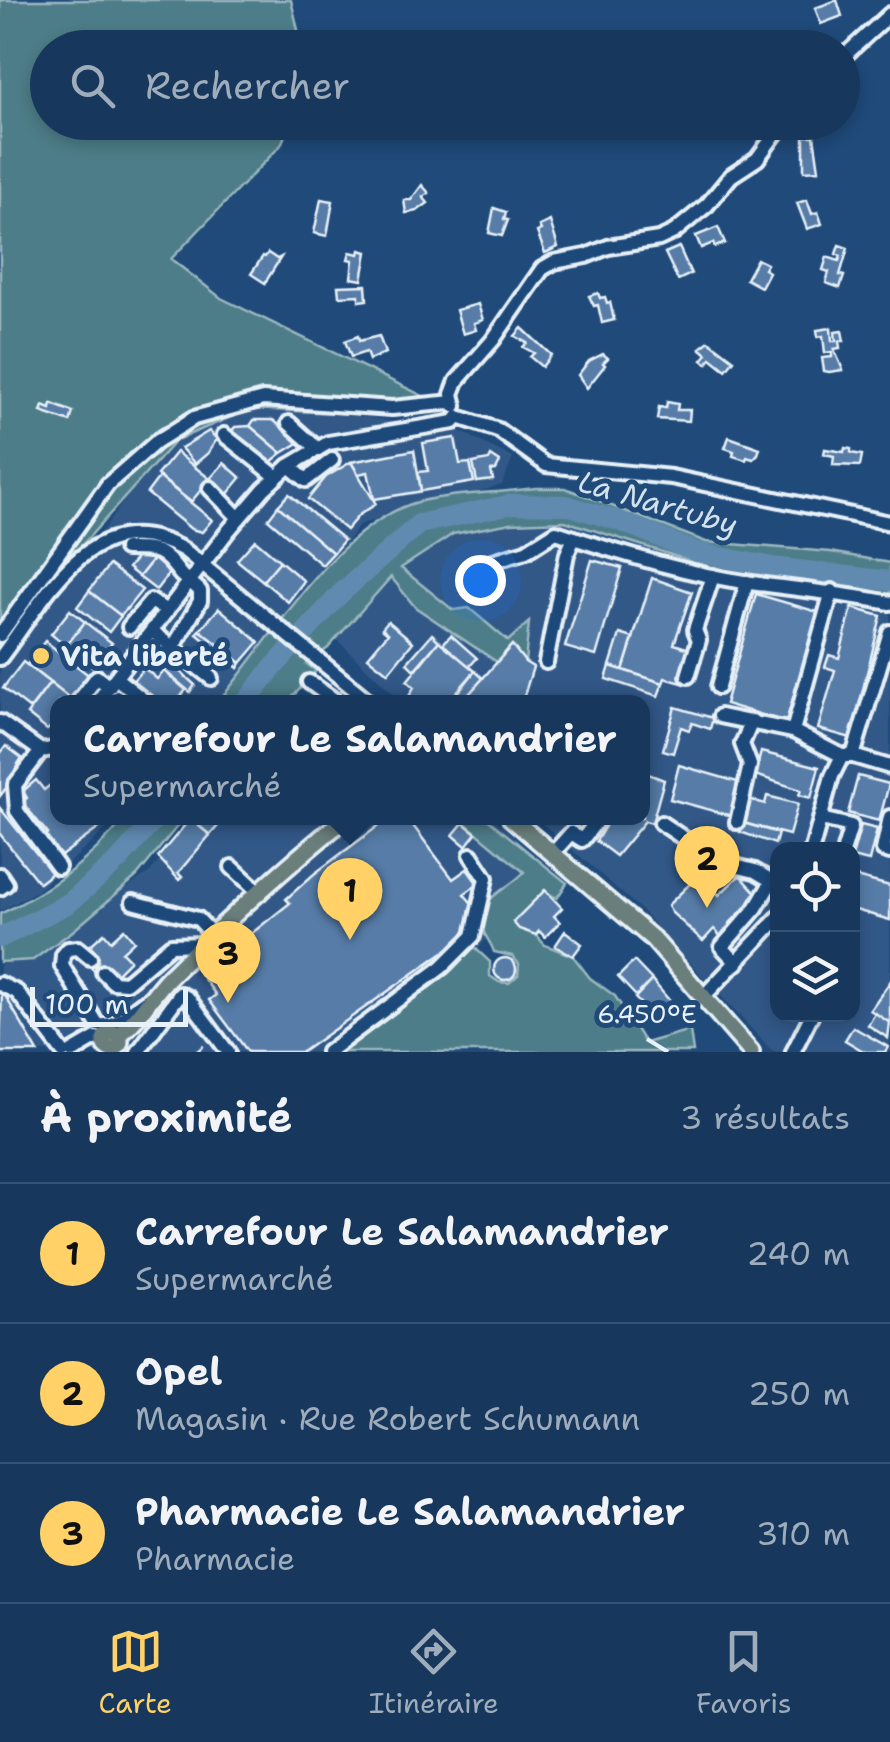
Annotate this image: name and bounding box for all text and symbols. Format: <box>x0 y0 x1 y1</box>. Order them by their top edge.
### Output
search box <box>30 30 860 140</box>
icon: search <box>65 58 120 113</box>
text: Rechercher <box>145 60 350 111</box>
water label: La Nartuby <box>573 461 743 545</box>
your location <box>455 555 506 606</box>
place label: Vita liberté <box>61 637 228 675</box>
marker: Vita liberté <box>30 645 52 667</box>
popup <box>50 695 650 825</box>
text: Carrefour Le Salamandrier <box>83 713 617 764</box>
text: Supermarché <box>83 764 282 807</box>
pin: 2 <box>674 826 740 908</box>
map controls <box>770 842 860 1022</box>
button: locate <box>770 842 860 932</box>
pin: 1 <box>318 858 382 940</box>
pin: 3 <box>196 920 260 1003</box>
button: layers <box>770 932 860 1022</box>
scale bar <box>30 982 188 1026</box>
text: 100 m <box>45 985 129 1023</box>
text: 6.450°E <box>597 997 697 1031</box>
text: À proximité <box>40 1089 293 1145</box>
text: 3 résultats <box>680 1096 850 1139</box>
text: Carrefour Le Salamandrier <box>135 1206 669 1257</box>
text: 1 <box>65 1232 80 1275</box>
text: 240 m <box>747 1232 850 1275</box>
text: Supermarché <box>135 1257 334 1300</box>
text: Opel <box>135 1346 222 1397</box>
text: 2 <box>61 1372 84 1415</box>
text: 250 m <box>748 1372 850 1415</box>
text: Magasin · Rue Robert Schumann <box>135 1397 640 1440</box>
text: Pharmacie Le Salamandrier <box>135 1486 685 1537</box>
text: 3 <box>61 1512 84 1555</box>
text: 310 m <box>756 1512 850 1555</box>
text: Pharmacie <box>135 1537 295 1580</box>
tab: Carte <box>98 1624 172 1722</box>
tab: Itinéraire <box>369 1624 499 1722</box>
tab: Favoris <box>696 1624 792 1722</box>

